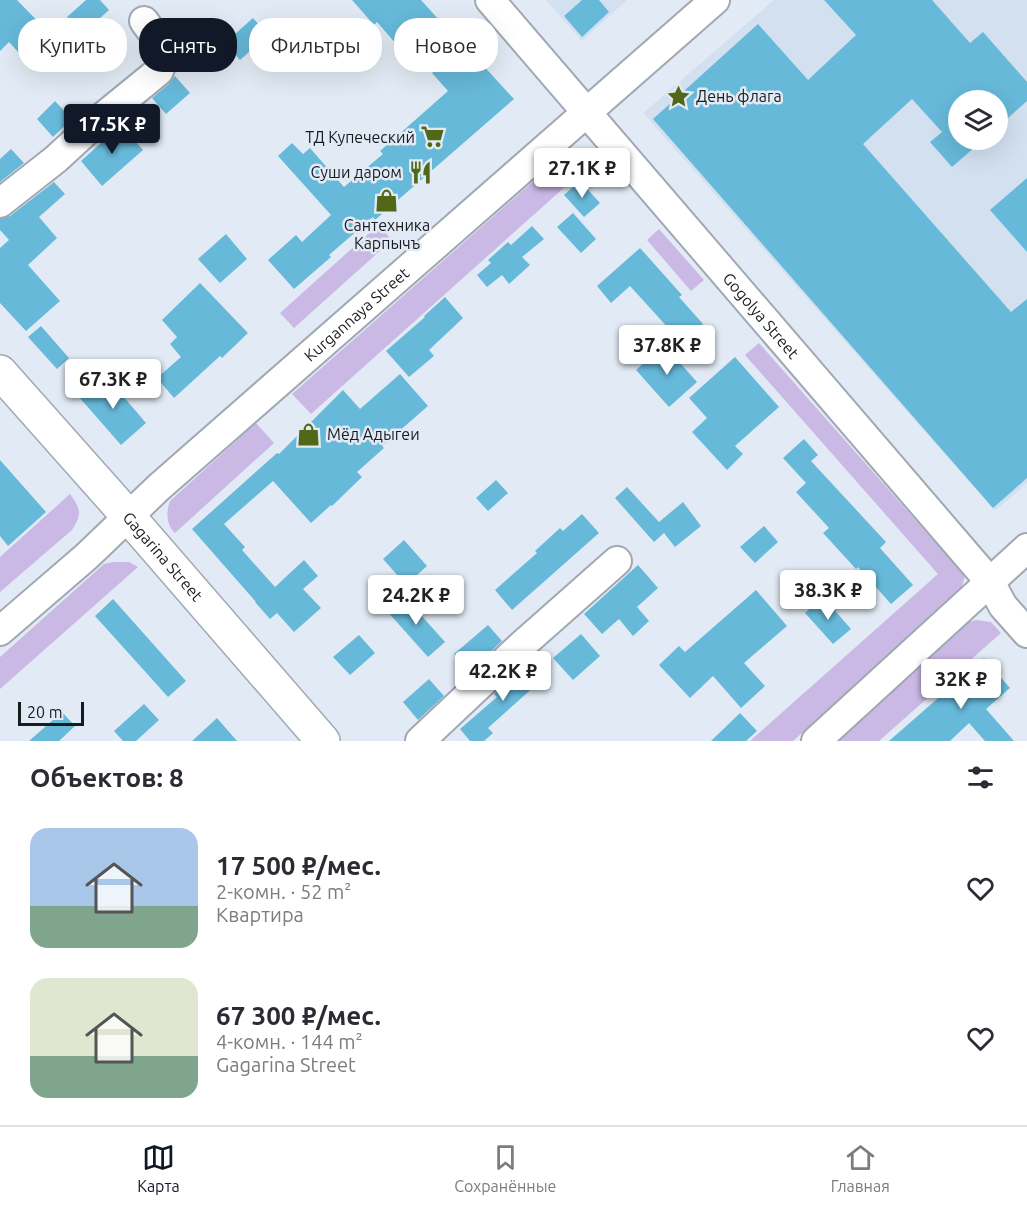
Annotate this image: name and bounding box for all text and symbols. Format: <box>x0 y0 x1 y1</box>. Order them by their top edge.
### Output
chip: Купить <box>18 18 127 72</box>
chip: Снять <box>139 18 237 72</box>
chip: Фильтры <box>249 18 382 72</box>
chip: Новое <box>394 18 498 72</box>
place icon: День флага <box>665 83 691 109</box>
place label: День флага <box>696 87 782 105</box>
map controls <box>948 90 1008 150</box>
button: layers <box>948 90 1008 150</box>
pin: 17.5K ₽ <box>57 104 167 155</box>
text: 17.5K ₽ <box>78 112 146 135</box>
supermarket icon: ТД Купеческий <box>420 124 446 150</box>
place label: ТД Купеческий <box>305 128 415 146</box>
pin: 27.1K ₽ <box>527 148 637 199</box>
text: 27.1K ₽ <box>548 156 616 179</box>
restaurant icon: Суши даром <box>407 159 433 185</box>
place label: Суши даром <box>310 163 402 181</box>
shop icon: Сантехника Карпычъ <box>374 187 400 213</box>
place label: Сантехника Карпычъ <box>344 216 430 252</box>
street label: Kurgannaya Street <box>300 263 413 365</box>
street label: Gogolya Street <box>719 269 803 363</box>
pin: 37.8K ₽ <box>612 325 722 376</box>
text: 37.8K ₽ <box>633 333 701 356</box>
pin: 67.3K ₽ <box>58 359 168 410</box>
text: 67.3K ₽ <box>79 367 147 390</box>
shop icon: Мёд Адыгеи <box>296 421 322 447</box>
place label: Мёд Адыгеи <box>327 425 420 443</box>
street label: Gagarina Street <box>119 508 207 605</box>
pin: 38.3K ₽ <box>773 570 883 621</box>
pin: 24.2K ₽ <box>361 575 471 626</box>
text: 38.3K ₽ <box>794 578 862 601</box>
text: 24.2K ₽ <box>382 583 450 606</box>
pin: 42.2K ₽ <box>448 651 558 702</box>
text: 42.2K ₽ <box>469 659 537 682</box>
pin: 32K ₽ <box>919 659 1003 710</box>
text: 32K ₽ <box>935 667 987 690</box>
scale bar <box>18 699 84 726</box>
text: 20 m <box>27 703 63 721</box>
icon: filters <box>964 761 997 794</box>
text: Объектов: 8 <box>30 763 184 792</box>
text: 17 500 ₽/мес. <box>216 851 381 880</box>
icon: home <box>78 852 150 924</box>
icon: heart <box>964 872 997 905</box>
text: 2-комн. · 52 m² <box>216 880 351 903</box>
text: Квартира <box>216 903 304 926</box>
text: 67 300 ₽/мес. <box>216 1001 381 1030</box>
icon: home <box>78 1002 150 1074</box>
icon: heart <box>964 1022 997 1055</box>
text: 4-комн. · 144 m² <box>216 1030 363 1053</box>
text: Gagarina Street <box>216 1053 356 1076</box>
tab: Карта <box>137 1141 180 1195</box>
tab: Сохранённые <box>454 1141 556 1195</box>
tab: Главная <box>831 1141 890 1195</box>

